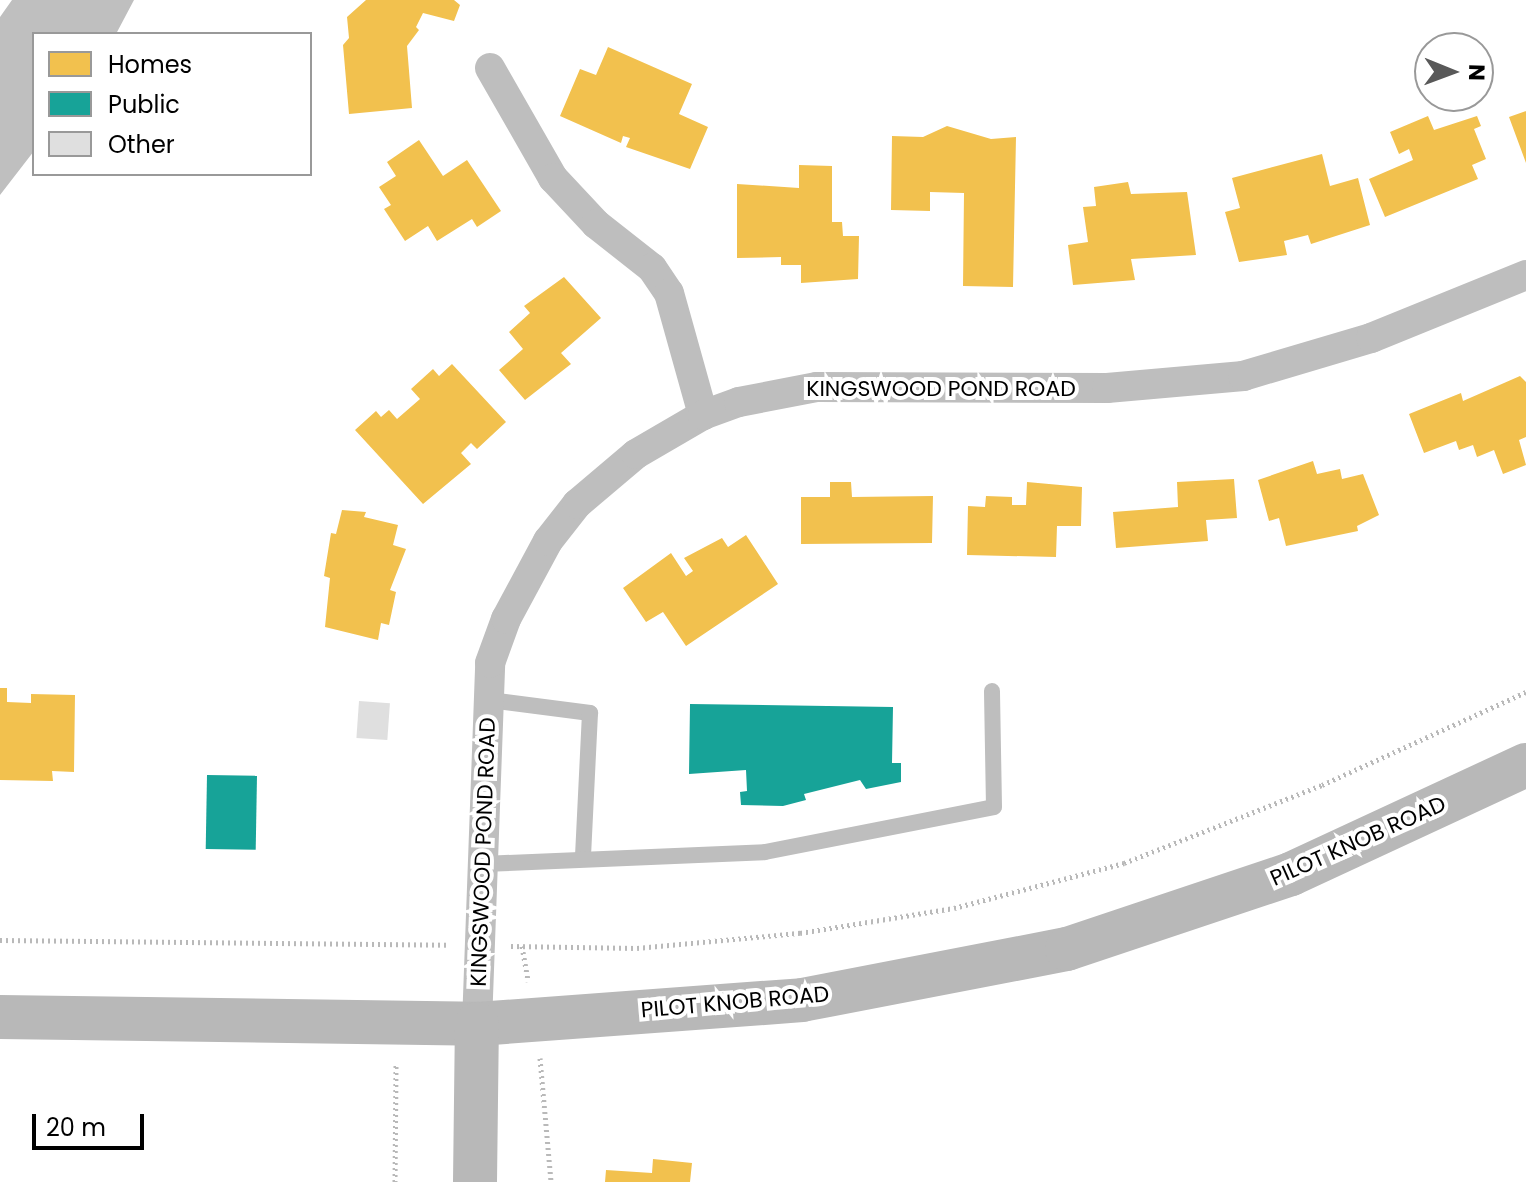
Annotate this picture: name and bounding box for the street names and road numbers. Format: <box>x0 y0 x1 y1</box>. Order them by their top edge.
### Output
street label: KINGSWOOD POND ROAD <box>806 376 1076 402</box>
street label: KINGSWOOD POND ROAD <box>465 717 501 987</box>
street label: PILOT KNOB ROAD <box>1266 790 1450 892</box>
street label: PILOT KNOB ROAD <box>640 981 830 1023</box>

